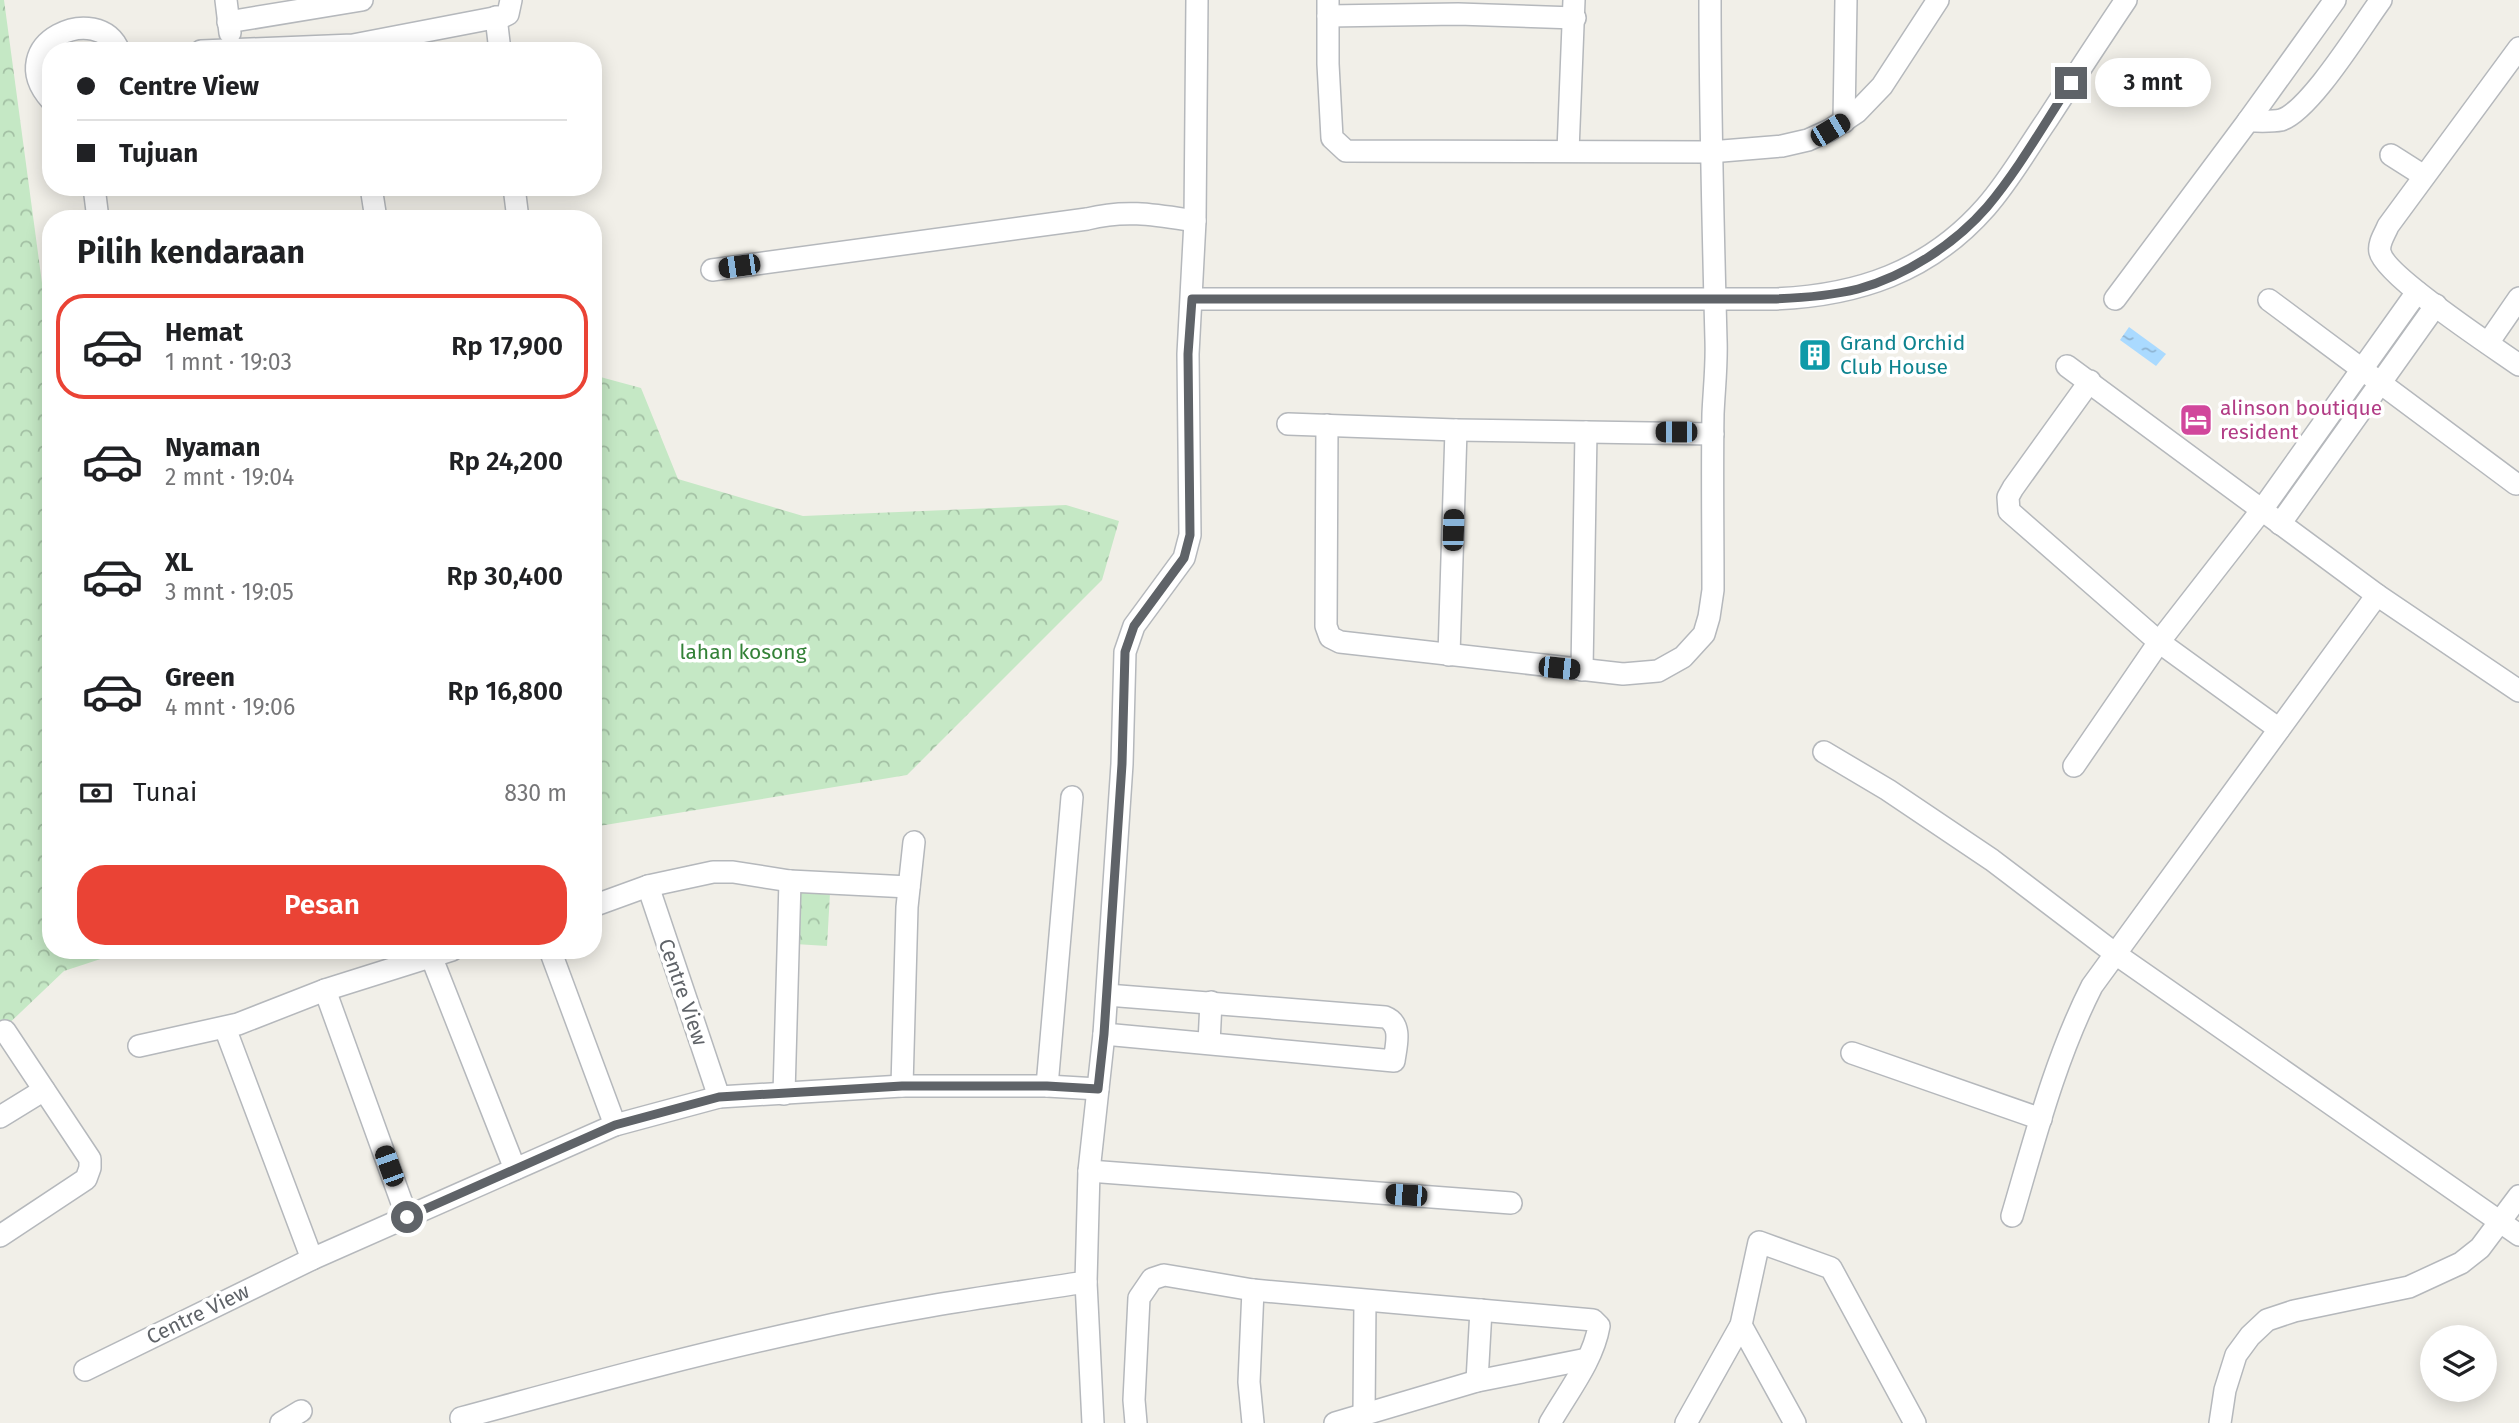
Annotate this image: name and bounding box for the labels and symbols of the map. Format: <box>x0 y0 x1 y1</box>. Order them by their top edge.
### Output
callout: 3 mnt <box>2096 58 2211 108</box>
route end <box>2055 67 2087 99</box>
car <box>1807 110 1854 150</box>
car <box>717 253 762 279</box>
place label: Grand Orchid Club House <box>1840 330 1965 380</box>
building icon: Grand Orchid Club House <box>1796 336 1834 374</box>
place label: alinson boutique resident <box>2220 395 2382 445</box>
hotel icon: alinson boutique resident <box>2177 401 2215 439</box>
car <box>1656 422 1698 443</box>
car <box>1442 509 1465 551</box>
park label: lahan kosong <box>679 639 807 665</box>
car <box>1538 655 1581 681</box>
street label: Centre View <box>653 935 713 1049</box>
car <box>372 1143 407 1189</box>
car <box>1385 1183 1428 1207</box>
route start <box>391 1201 423 1233</box>
street label: Centre View <box>142 1278 254 1350</box>

